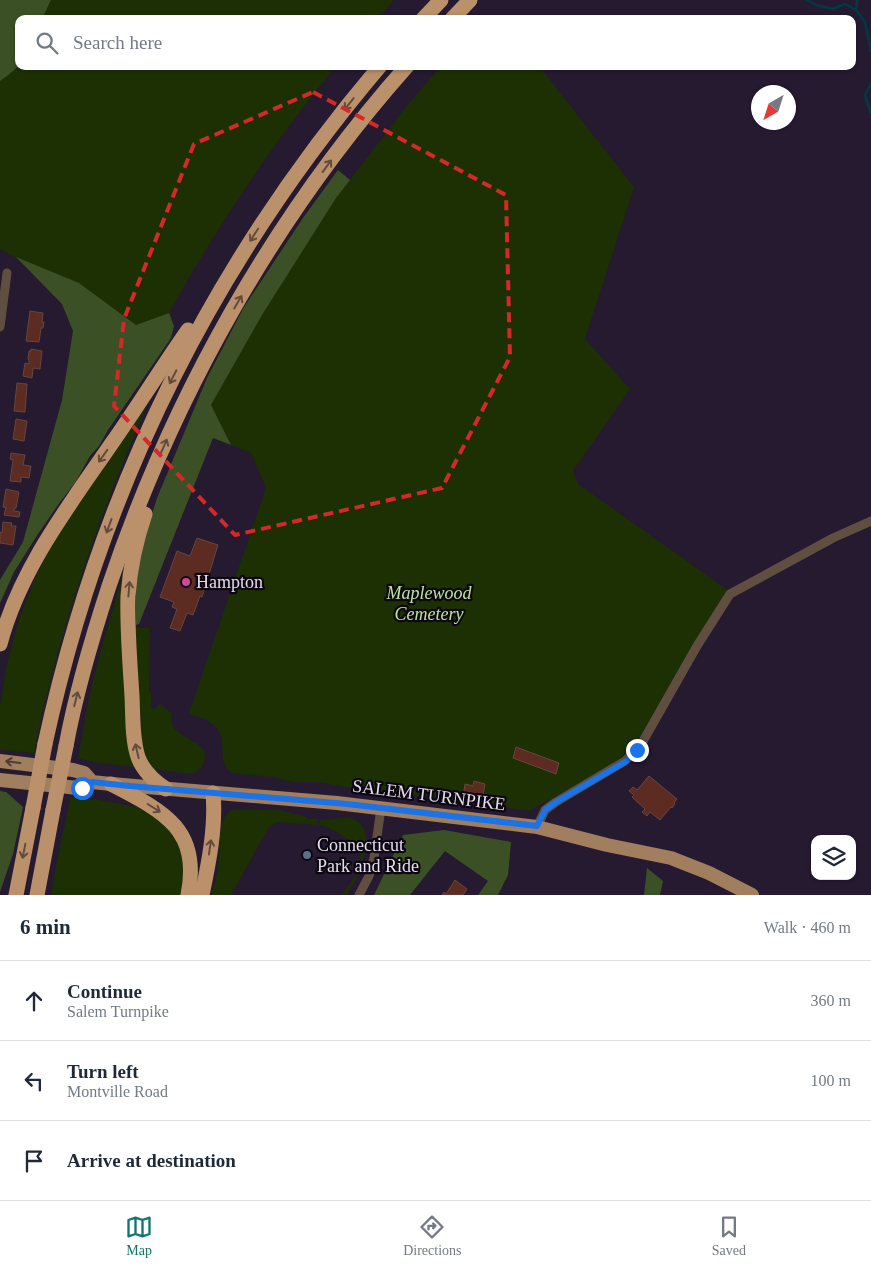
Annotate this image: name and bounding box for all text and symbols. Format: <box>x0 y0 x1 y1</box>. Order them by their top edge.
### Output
search box <box>15 15 856 70</box>
icon: search <box>33 29 61 57</box>
text: Search here <box>73 32 162 53</box>
north arrow <box>751 85 796 130</box>
one-way arrow <box>343 97 354 110</box>
one-way arrow <box>322 159 332 173</box>
one-way arrow <box>248 228 258 242</box>
one-way arrow <box>233 295 243 309</box>
one-way arrow <box>168 369 178 384</box>
one-way arrow <box>159 439 169 454</box>
one-way arrow <box>98 449 108 463</box>
one-way arrow <box>104 517 113 533</box>
place label: Hampton <box>196 572 263 592</box>
marker: Hampton <box>180 576 192 588</box>
one-way arrow <box>124 581 134 597</box>
park label: Maplewood Cemetery <box>386 583 472 624</box>
one-way arrow <box>72 691 81 707</box>
route end <box>626 739 649 762</box>
one-way arrow <box>132 743 141 759</box>
one-way arrow <box>5 757 21 767</box>
street label: SALEM TURNPIKE <box>351 776 507 814</box>
route start <box>71 777 94 800</box>
one-way arrow <box>146 803 160 813</box>
place label: Connecticut Park and Ride <box>317 835 419 876</box>
map controls <box>811 835 856 880</box>
button: layers <box>811 835 856 880</box>
one-way arrow <box>205 839 215 855</box>
one-way arrow <box>19 843 29 859</box>
marker: Connecticut Park and Ride <box>301 849 313 861</box>
text: 6 min <box>20 915 71 939</box>
text: Walk · 460 m <box>764 919 851 936</box>
text: Continue <box>67 981 142 1002</box>
icon: ahead <box>20 987 48 1015</box>
text: 360 m <box>811 992 851 1009</box>
text: Salem Turnpike <box>67 1003 169 1020</box>
text: Turn left <box>67 1061 139 1082</box>
icon: left <box>20 1067 48 1095</box>
text: 100 m <box>811 1072 851 1089</box>
text: Montville Road <box>67 1083 168 1100</box>
icon: arrive <box>20 1147 48 1175</box>
text: Arrive at destination <box>67 1150 236 1171</box>
tab: Map <box>125 1213 153 1259</box>
tab: Directions <box>403 1213 462 1259</box>
tab: Saved <box>712 1213 746 1259</box>

